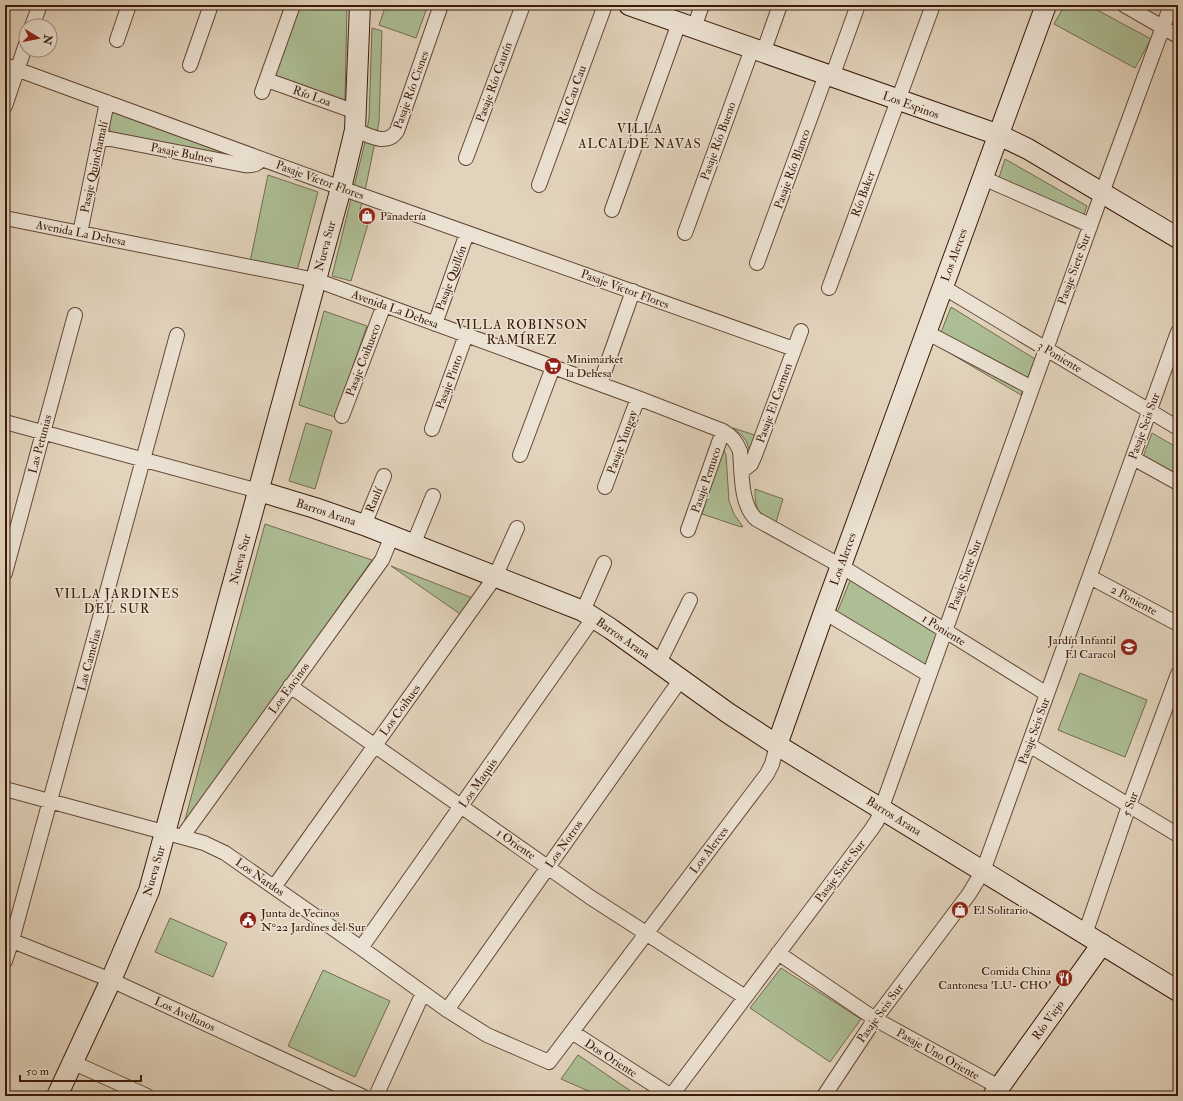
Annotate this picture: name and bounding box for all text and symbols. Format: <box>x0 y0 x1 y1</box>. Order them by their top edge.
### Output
north arrow <box>18 18 58 58</box>
text: N <box>40 33 55 47</box>
street label: Pasaje Río Cautín <box>473 40 516 124</box>
street label: Pasaje Río Cisnes <box>390 49 433 131</box>
street label: Río Cau Cau <box>555 63 590 127</box>
street label: Río Loa <box>291 83 334 111</box>
street label: Los Espinos <box>880 88 941 123</box>
street label: Pasaje Río Bueno <box>697 100 740 182</box>
street label: Pasaje Quinchamalí <box>77 119 112 214</box>
district label: VILLA ALCALDE NAVAS <box>577 121 702 152</box>
street label: Pasaje Río Blanco <box>771 127 814 211</box>
street label: Pasaje Bulnes <box>149 140 215 167</box>
street label: Pasaje Víctor Flores <box>274 158 366 203</box>
street label: Río Baker <box>848 169 879 219</box>
shop icon: Panadería <box>357 206 377 226</box>
place label: Panadería <box>380 209 427 224</box>
street label: Avenida La Dehesa <box>34 217 128 250</box>
street label: Nueva Sur <box>312 219 340 273</box>
street label: Los Alerces <box>938 227 971 284</box>
street label: Pasaje Siete Sur <box>1055 231 1094 307</box>
street label: Pasaje Quillón <box>433 243 470 313</box>
street label: Pasaje Víctor Flores <box>579 267 671 312</box>
street label: Avenida La Dehesa <box>348 286 441 333</box>
district label: VILLA ROBINSON RAMÍREZ <box>456 317 588 348</box>
street label: Pasaje Coihueco <box>343 321 384 399</box>
street label: 3 Poniente <box>1035 338 1085 376</box>
place label: Minimarket la Dehesa <box>566 352 623 381</box>
street label: Pasaje Pinto <box>433 353 466 411</box>
supermarket icon: Minimarket la Dehesa <box>543 356 563 376</box>
street label: Pasaje El Carmen <box>753 361 796 445</box>
street label: Pasaje Seis Sur <box>1125 390 1164 462</box>
street label: Pasaje Yungay <box>604 408 641 476</box>
street label: Las Petunias <box>25 413 56 475</box>
street label: Pasaje Pemuco <box>688 445 725 515</box>
street label: Raulí <box>363 485 387 515</box>
street label: Barros Arana <box>294 496 359 530</box>
street label: Los Alerces <box>827 531 860 588</box>
street label: Nueva Sur <box>227 532 255 586</box>
street label: Pasaje Siete Sur <box>946 537 985 613</box>
street label: 2 Poniente <box>1108 582 1160 619</box>
district label: VILLA JARDINES DEL SUR <box>54 586 180 617</box>
street label: 1 Poniente <box>919 611 968 650</box>
street label: Barros Arana <box>593 614 653 663</box>
street label: Las Camelias <box>74 627 105 693</box>
place label: Jardín Infantil El Caracol <box>1047 633 1116 662</box>
school or university icon: Jardín Infantil El Caracol <box>1119 637 1139 657</box>
street label: Los Encinos <box>266 660 313 717</box>
street label: Los Coihues <box>377 681 424 739</box>
street label: Pasaje Seis Sur <box>1015 695 1054 767</box>
street label: Los Maquis <box>456 755 501 811</box>
street label: 5 Sur <box>1119 789 1142 819</box>
street label: Barros Arana <box>863 794 925 840</box>
street label: Los Notros <box>542 817 587 871</box>
street label: Los Alerces <box>687 824 732 877</box>
street label: 1 Oriente <box>493 826 538 863</box>
street label: Pasaje Siete Sur <box>812 837 869 906</box>
street label: Nueva Sur <box>140 844 169 898</box>
street label: Los Nardos <box>232 855 287 900</box>
shop icon: El Solitario <box>950 900 970 920</box>
place label: El Solitario <box>973 903 1028 918</box>
place label: Junta de Vecinos N°22 Jardínes del Sur <box>260 906 366 935</box>
public building icon: Junta de Vecinos N°22 Jardínes del Sur <box>238 910 258 930</box>
place label: Comida China Cantonesa 'LU- CHO' <box>938 964 1052 993</box>
restaurant icon: Comida China Cantonesa 'LU- CHO' <box>1054 968 1074 988</box>
street label: Pasaje Seis Sur <box>854 980 907 1046</box>
street label: Los Avellanos <box>152 994 218 1035</box>
street label: Río Viejo <box>1029 997 1068 1043</box>
street label: Pasaje Uno Oriente <box>894 1025 982 1083</box>
street label: Dos Oriente <box>582 1036 640 1081</box>
scale bar <box>20 1057 141 1083</box>
text: 50 m <box>26 1064 50 1079</box>

